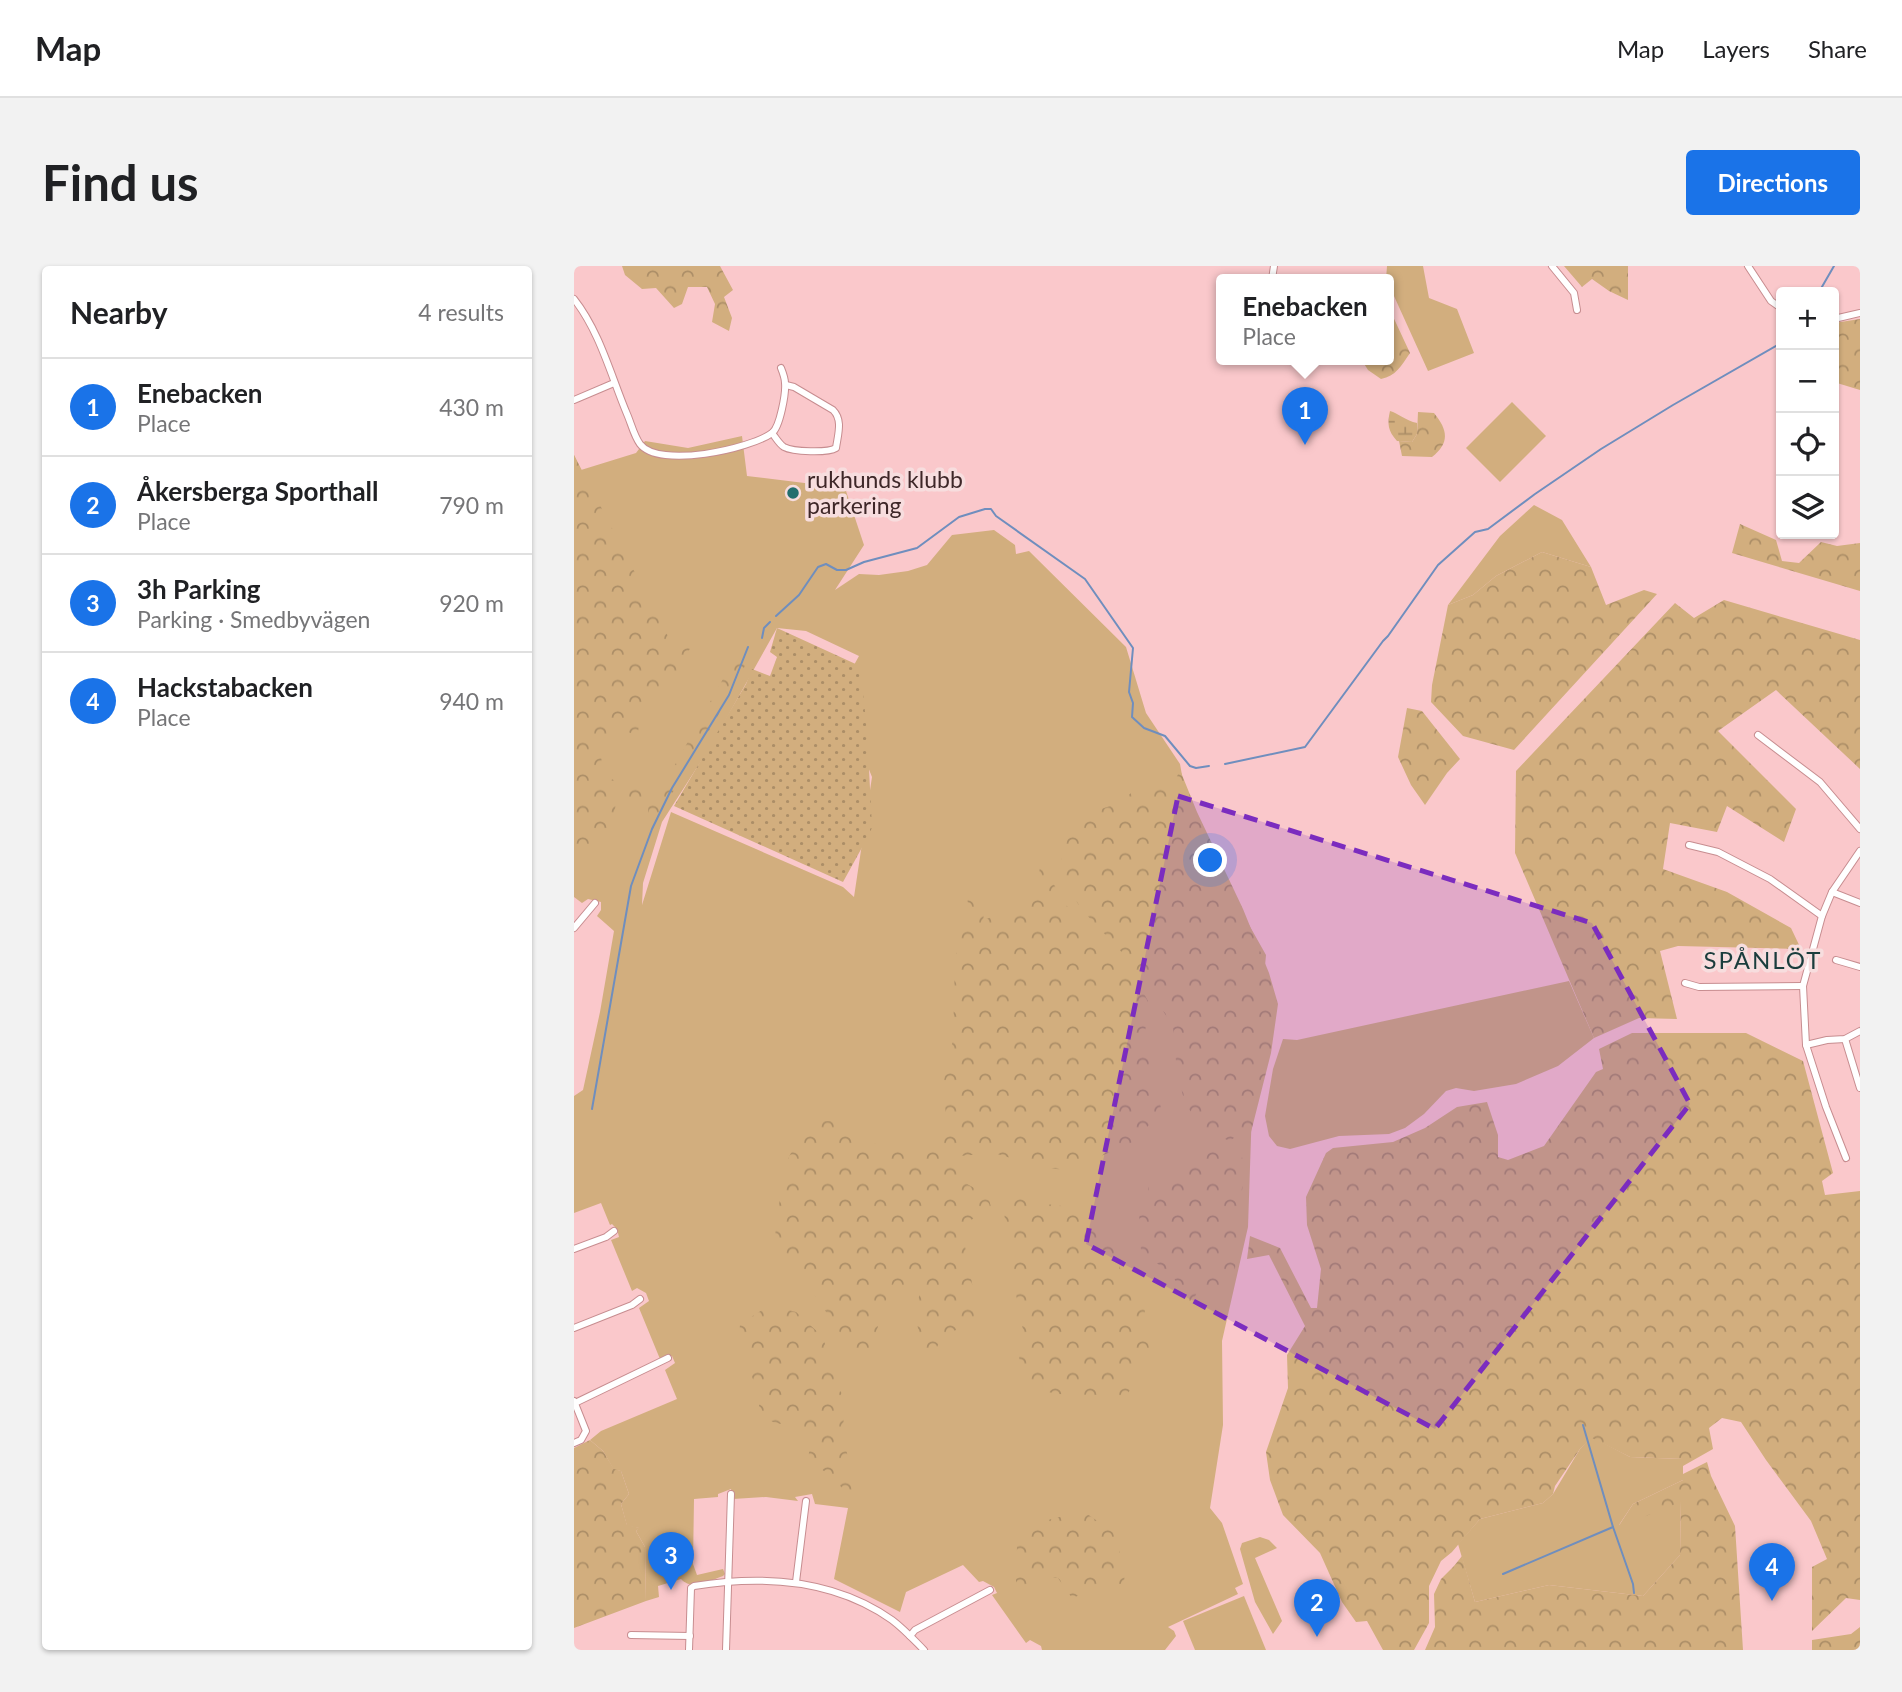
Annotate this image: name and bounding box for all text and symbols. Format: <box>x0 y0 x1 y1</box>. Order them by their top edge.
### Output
text: Map <box>35 28 101 68</box>
text: Map <box>1617 34 1664 63</box>
text: Layers <box>1702 34 1770 63</box>
text: Share <box>1808 34 1867 63</box>
button: Directions <box>1686 150 1860 215</box>
text: Find us <box>42 153 199 211</box>
popup <box>1216 274 1394 365</box>
map controls <box>1776 287 1839 539</box>
button: + <box>1776 287 1839 350</box>
text: Enebacken <box>1242 290 1368 322</box>
text: Nearby <box>70 294 168 330</box>
text: 4 results <box>418 298 504 326</box>
text: Place <box>1242 322 1296 350</box>
button: − <box>1776 350 1839 413</box>
text: Enebacken <box>137 377 262 409</box>
pin: 1 <box>1282 387 1328 445</box>
text: 1 <box>86 393 100 421</box>
text: 430 m <box>439 393 504 421</box>
text: Place <box>137 409 191 437</box>
button: locate <box>1776 413 1839 476</box>
place label: rukhunds klubb parkering <box>807 465 963 519</box>
text: Åkersberga Sporthall <box>137 475 379 507</box>
button: layers <box>1776 476 1839 539</box>
marker: rukhunds klubb parkering <box>785 485 801 501</box>
text: 2 <box>86 491 100 519</box>
text: 790 m <box>439 491 504 519</box>
text: Place <box>137 507 191 535</box>
text: 3h Parking <box>137 573 261 605</box>
text: 3 <box>86 589 100 617</box>
text: 920 m <box>439 589 504 617</box>
text: Parking · Smedbyvägen <box>137 605 370 633</box>
text: Hackstabacken <box>137 671 313 703</box>
text: 4 <box>86 687 100 715</box>
text: 940 m <box>439 687 504 715</box>
text: Place <box>137 703 191 731</box>
your location <box>1193 843 1227 877</box>
district label: SPÅNLÖT <box>1704 945 1822 974</box>
pin: 3 <box>648 1532 694 1590</box>
pin: 4 <box>1749 1543 1795 1601</box>
pin: 2 <box>1294 1579 1340 1637</box>

